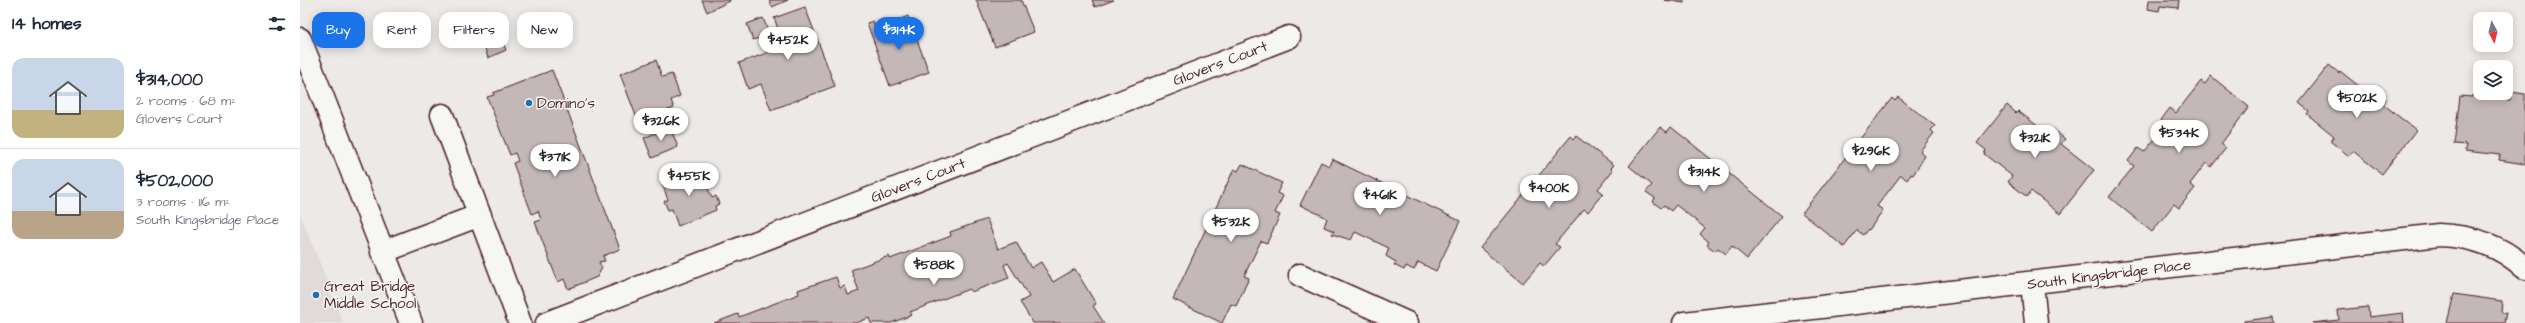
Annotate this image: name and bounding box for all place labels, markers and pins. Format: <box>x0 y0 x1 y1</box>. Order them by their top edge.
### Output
pin: $314K <box>871 17 927 51</box>
pin: $452K <box>760 27 816 61</box>
pin: $502K <box>2329 85 2385 119</box>
place label: Domino's <box>537 93 595 114</box>
marker: Domino's <box>524 98 534 108</box>
pin: $326K <box>633 108 689 142</box>
pin: $534K <box>2151 120 2207 154</box>
pin: $321K <box>2007 125 2063 159</box>
pin: $296K <box>1843 138 1899 172</box>
pin: $371K <box>527 144 583 178</box>
pin: $314K <box>1676 159 1732 193</box>
pin: $455K <box>661 163 717 197</box>
pin: $400K <box>1521 175 1577 209</box>
pin: $461K <box>1352 182 1408 216</box>
pin: $532K <box>1203 209 1259 243</box>
pin: $588K <box>906 252 962 286</box>
place label: Great Bridge Middle School <box>324 276 416 314</box>
marker: Great Bridge Middle School <box>311 290 321 300</box>

